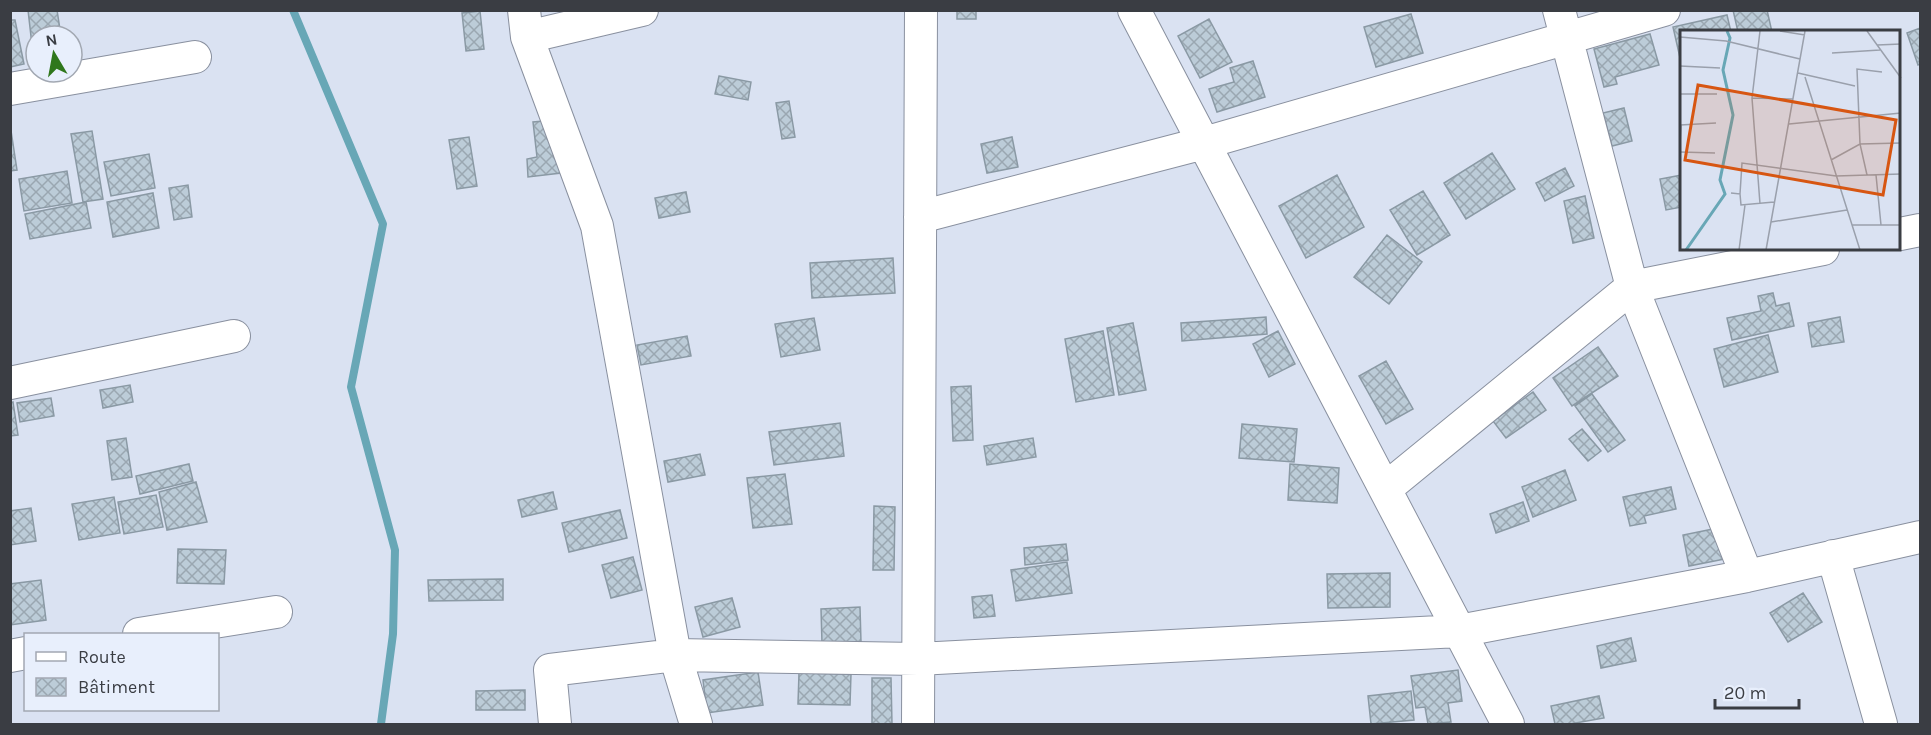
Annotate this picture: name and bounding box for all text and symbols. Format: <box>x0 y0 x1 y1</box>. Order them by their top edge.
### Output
north arrow <box>24 24 84 84</box>
text: N <box>44 29 59 50</box>
inset map <box>1680 30 1901 250</box>
legend <box>24 633 219 711</box>
text: Route <box>78 646 126 668</box>
scale bar <box>1715 672 1799 710</box>
text: Bâtiment <box>78 676 155 698</box>
text: 20 m <box>1724 682 1766 704</box>

